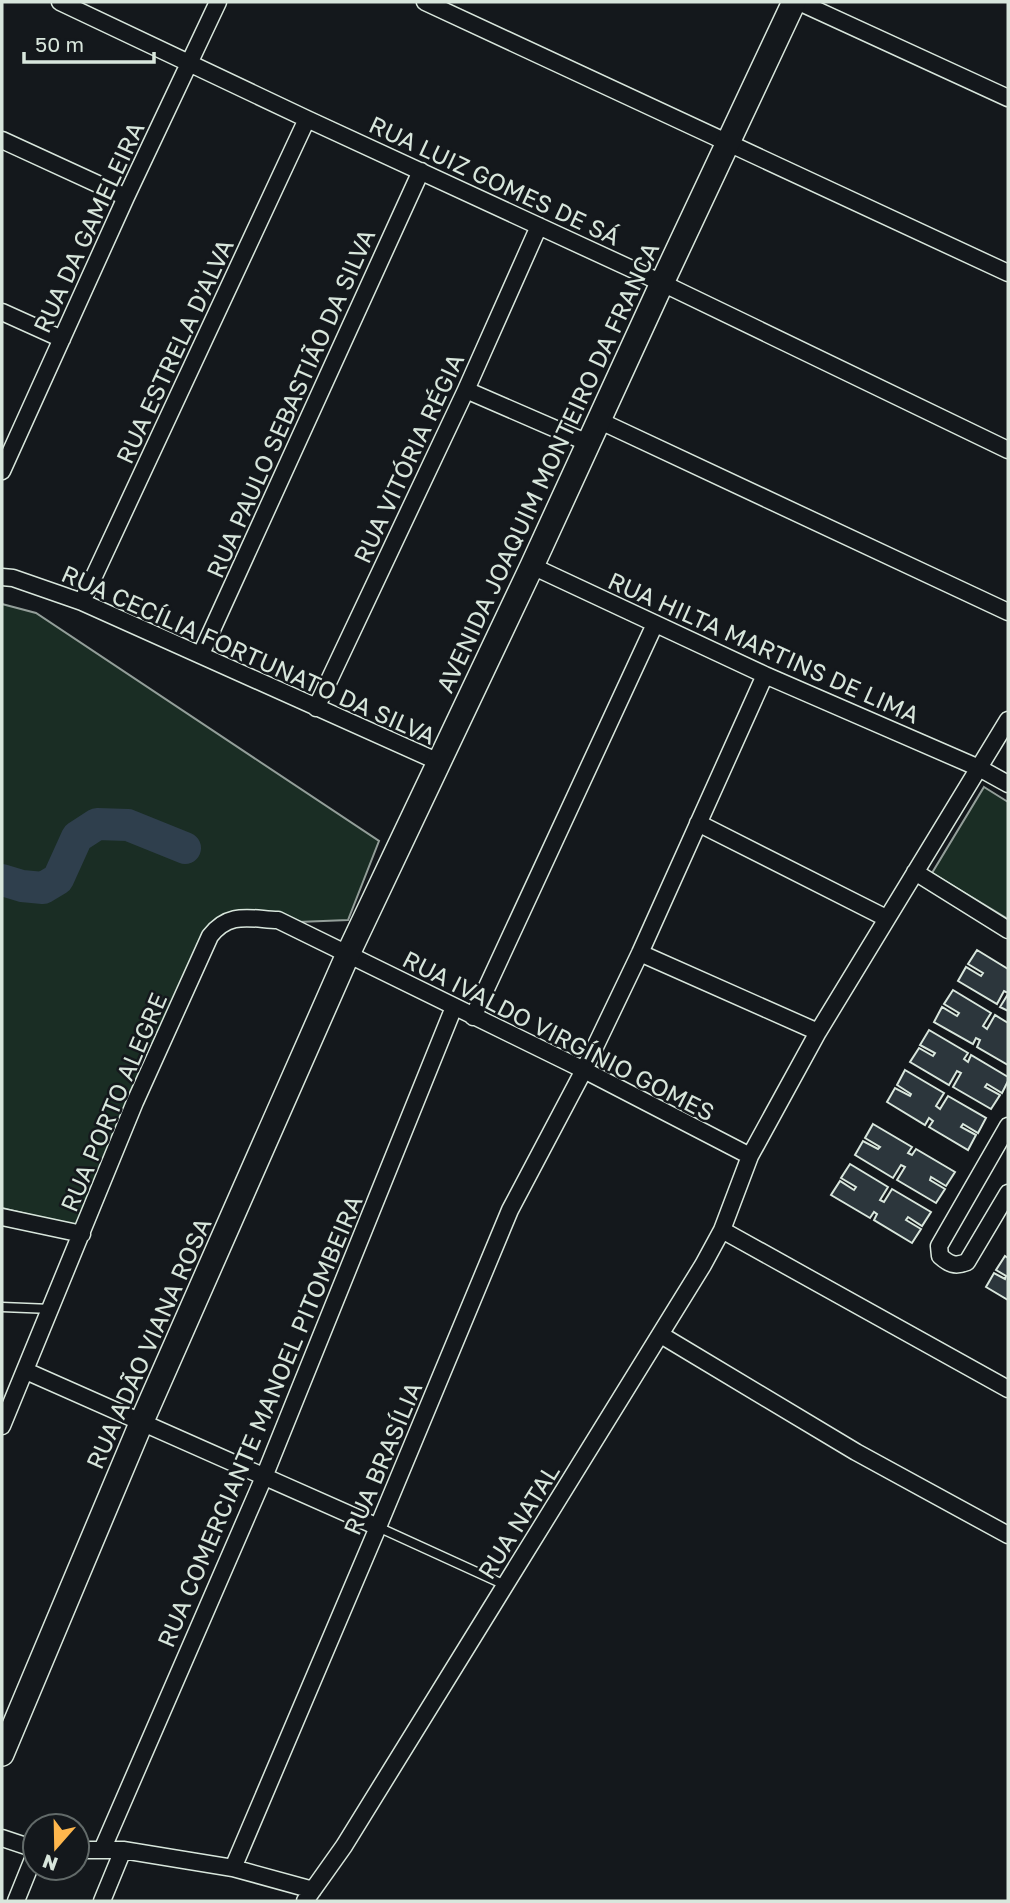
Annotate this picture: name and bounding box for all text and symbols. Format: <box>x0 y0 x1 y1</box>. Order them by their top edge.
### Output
scale bar <box>24 21 154 65</box>
text: 50 m <box>35 31 84 57</box>
street label: RUA LUIZ GOMES DE SÁ <box>365 109 625 251</box>
street label: RUA DA GAMELEIRA <box>26 117 150 337</box>
street label: RUA PAULO SEBASTIÃO DA SILVA <box>200 224 380 582</box>
street label: RUA ESTRELA D'ALVA <box>109 234 239 468</box>
street label: AVENIDA JOAQUIM MONTEIRO DA FRANCA <box>430 237 664 697</box>
street label: RUA VITÓRIA RÉGIA <box>347 349 469 567</box>
street label: RUA CECÍLIA FORTUNATO DA SILVA <box>57 558 441 750</box>
street label: RUA HILTA MARTINS DE LIMA <box>604 565 924 729</box>
street label: RUA IVALDO VIRGÍNIO GOMES <box>398 944 720 1126</box>
street label: RUA PORTO ALEGRE <box>54 988 172 1216</box>
street label: RUA COMERCIANTE MANOEL PITOMBEIRA <box>150 1191 368 1651</box>
street label: RUA ADÃO VIANA ROSA <box>79 1213 217 1473</box>
street label: RUA BRASÍLIA <box>337 1377 427 1539</box>
street label: RUA NATAL <box>471 1458 565 1584</box>
north arrow <box>21 1812 91 1882</box>
text: N <box>39 1850 61 1877</box>

